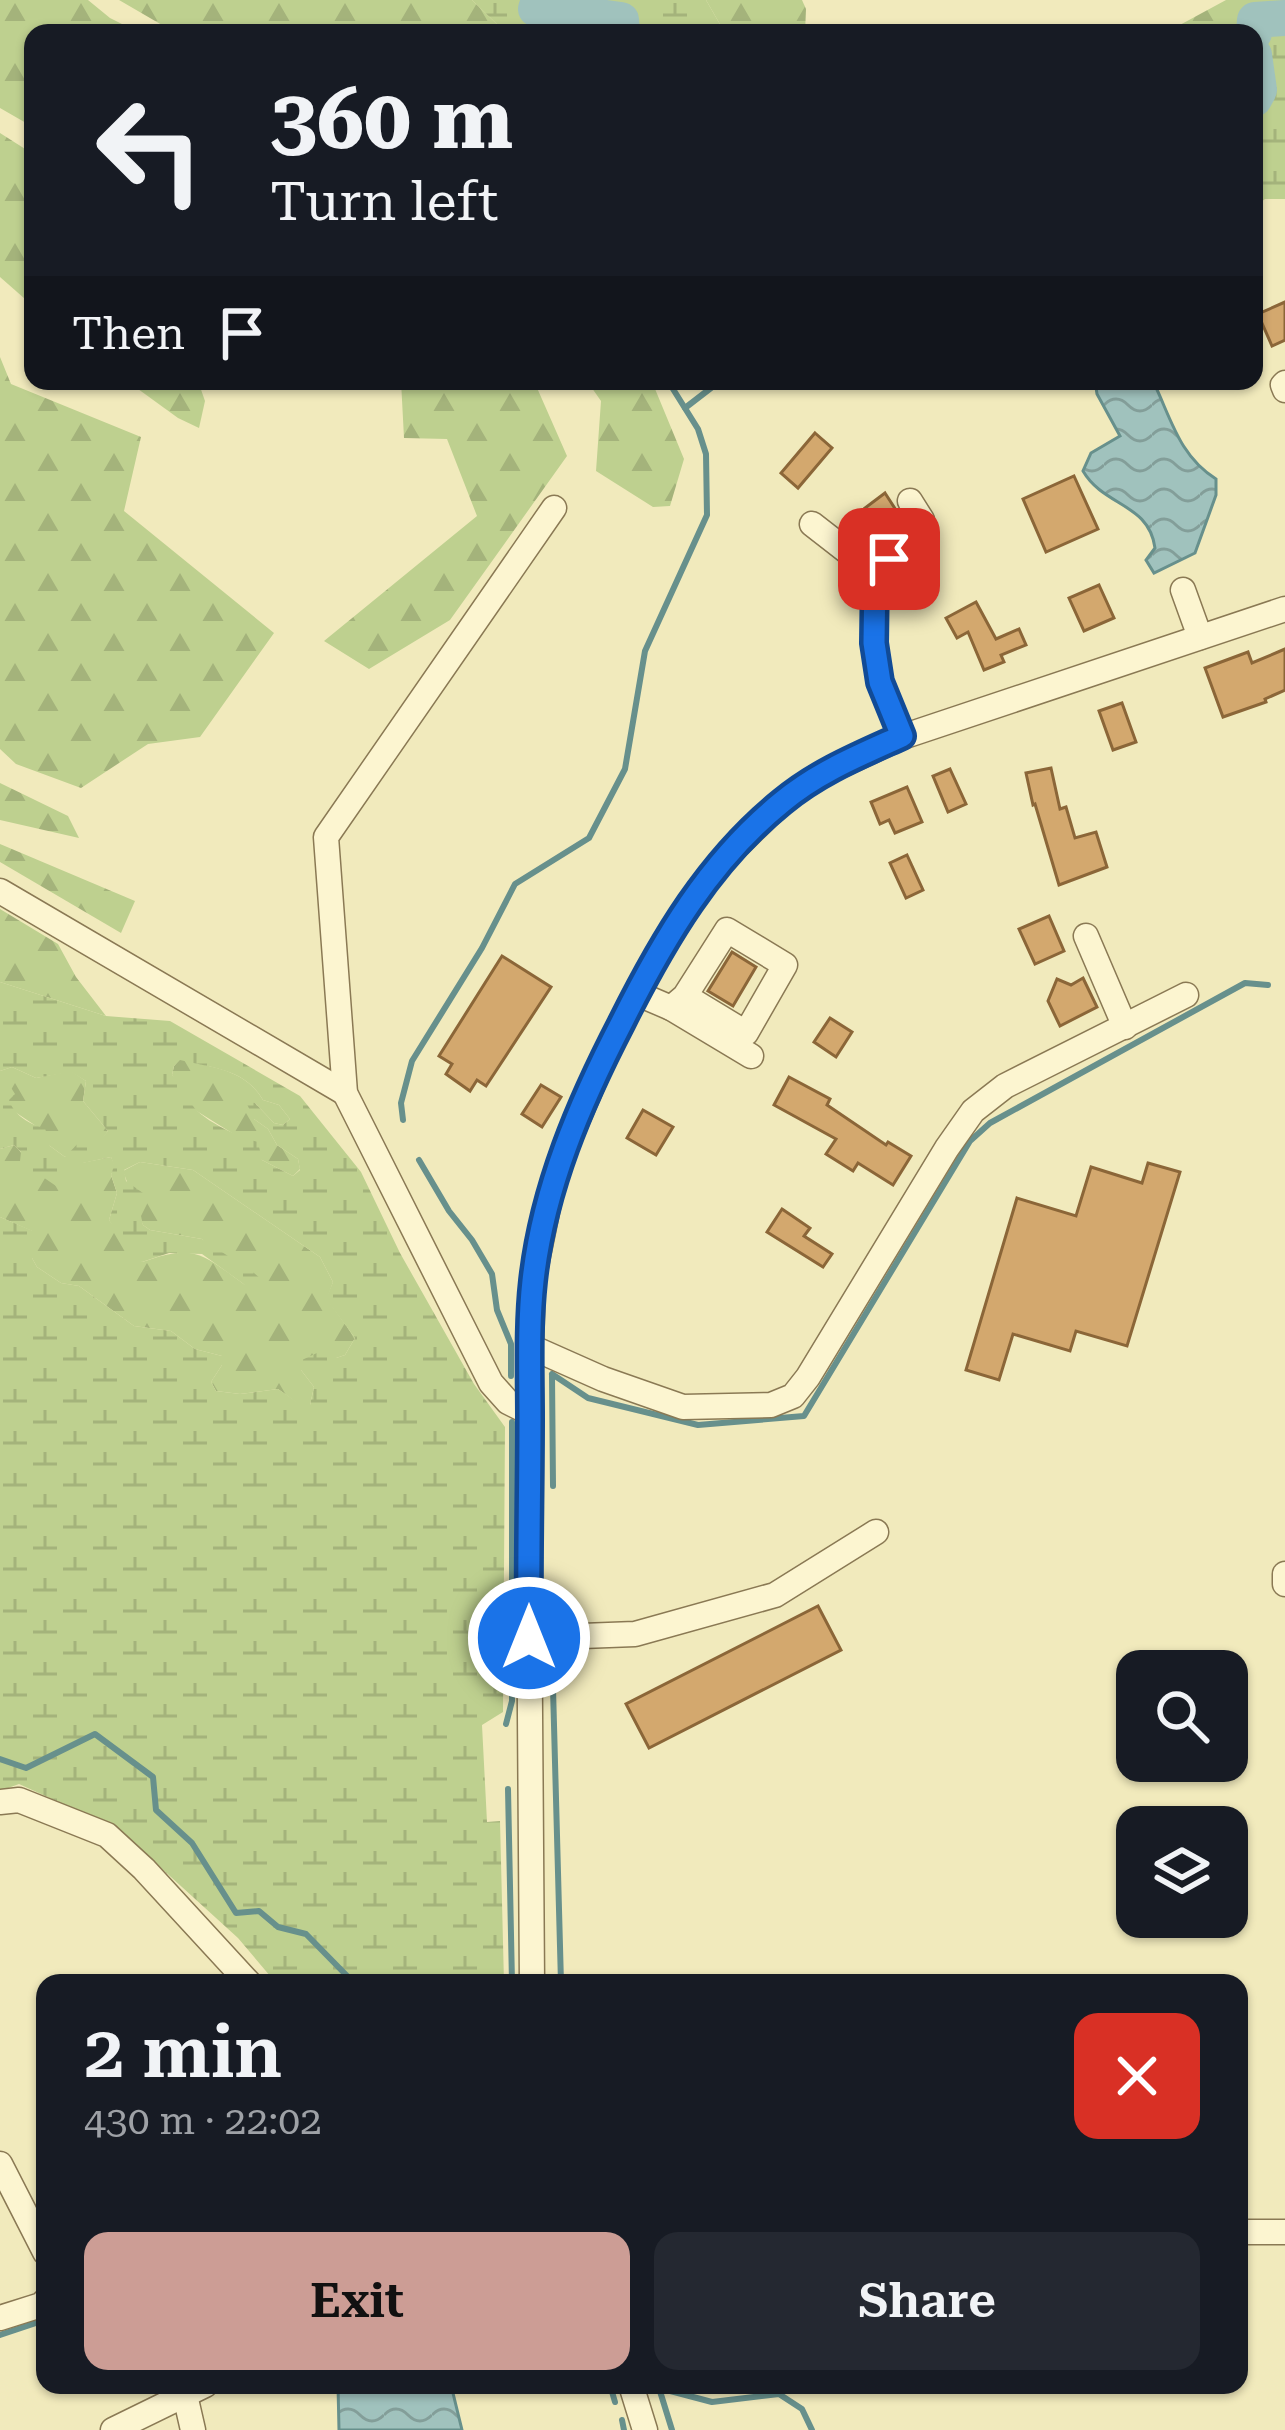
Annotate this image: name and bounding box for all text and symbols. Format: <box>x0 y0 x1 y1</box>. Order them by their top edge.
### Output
text: 360 m <box>270 70 513 168</box>
icon: left <box>72 72 228 228</box>
text: Turn left <box>270 170 498 233</box>
icon: arrive <box>209 300 275 366</box>
text: Then <box>72 307 185 360</box>
pin <box>838 508 940 610</box>
icon: arrive <box>856 526 922 592</box>
position arrow <box>466 1575 592 1701</box>
map controls <box>1116 1650 1248 1938</box>
button: search <box>1116 1650 1248 1782</box>
button: layers <box>1116 1806 1248 1938</box>
text: 2 min <box>84 2010 282 2095</box>
button: close <box>1074 2013 1200 2139</box>
text: 430 m · 22:02 <box>84 2098 322 2144</box>
button: Exit <box>84 2232 630 2370</box>
button: Share <box>654 2232 1200 2370</box>

